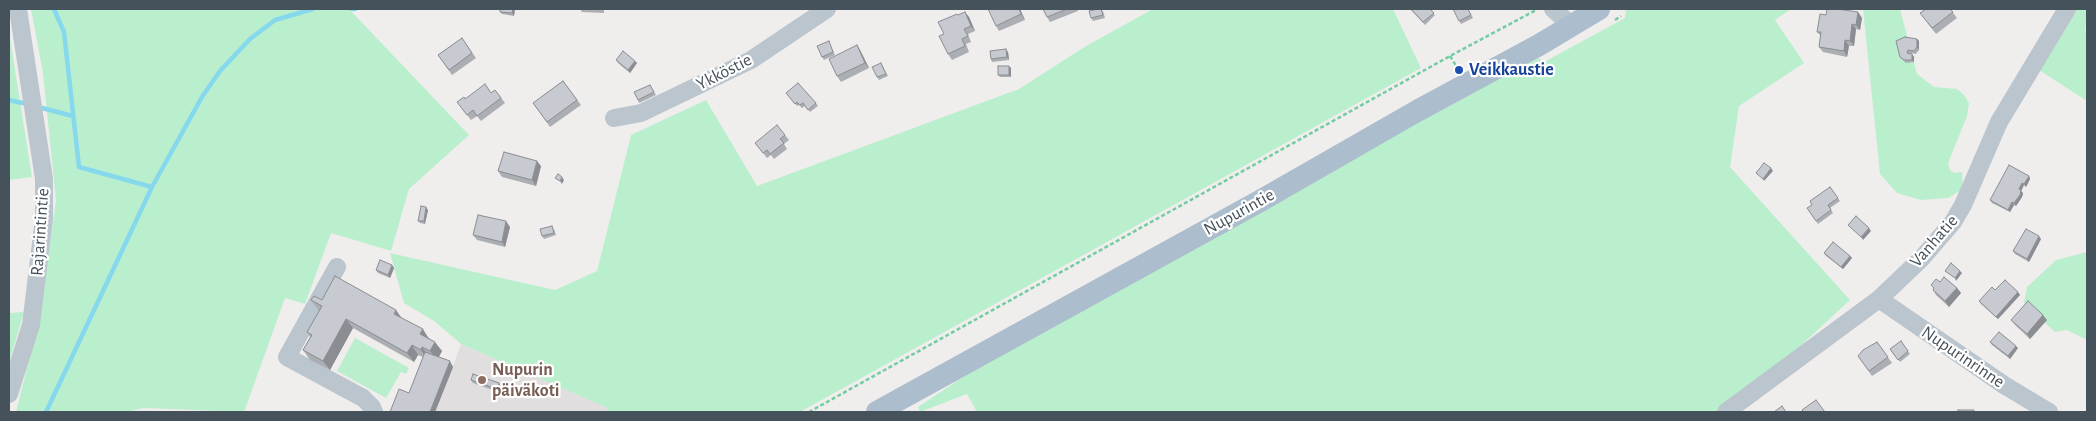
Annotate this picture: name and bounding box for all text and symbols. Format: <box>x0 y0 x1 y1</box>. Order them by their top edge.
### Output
street label: Ykköstie <box>693 49 755 95</box>
place label: Veikkaustie <box>1469 59 1554 81</box>
marker: Veikkaustie <box>1453 64 1465 76</box>
street label: Nupurintie <box>1200 184 1278 240</box>
street label: Rajarintintie <box>26 187 54 277</box>
street label: Vanhatie <box>1905 210 1963 272</box>
street label: Nupurinrinne <box>1917 321 2009 393</box>
place label: Nupurin päiväkoti <box>492 359 559 402</box>
marker: Nupurin päiväkoti <box>476 374 488 386</box>

